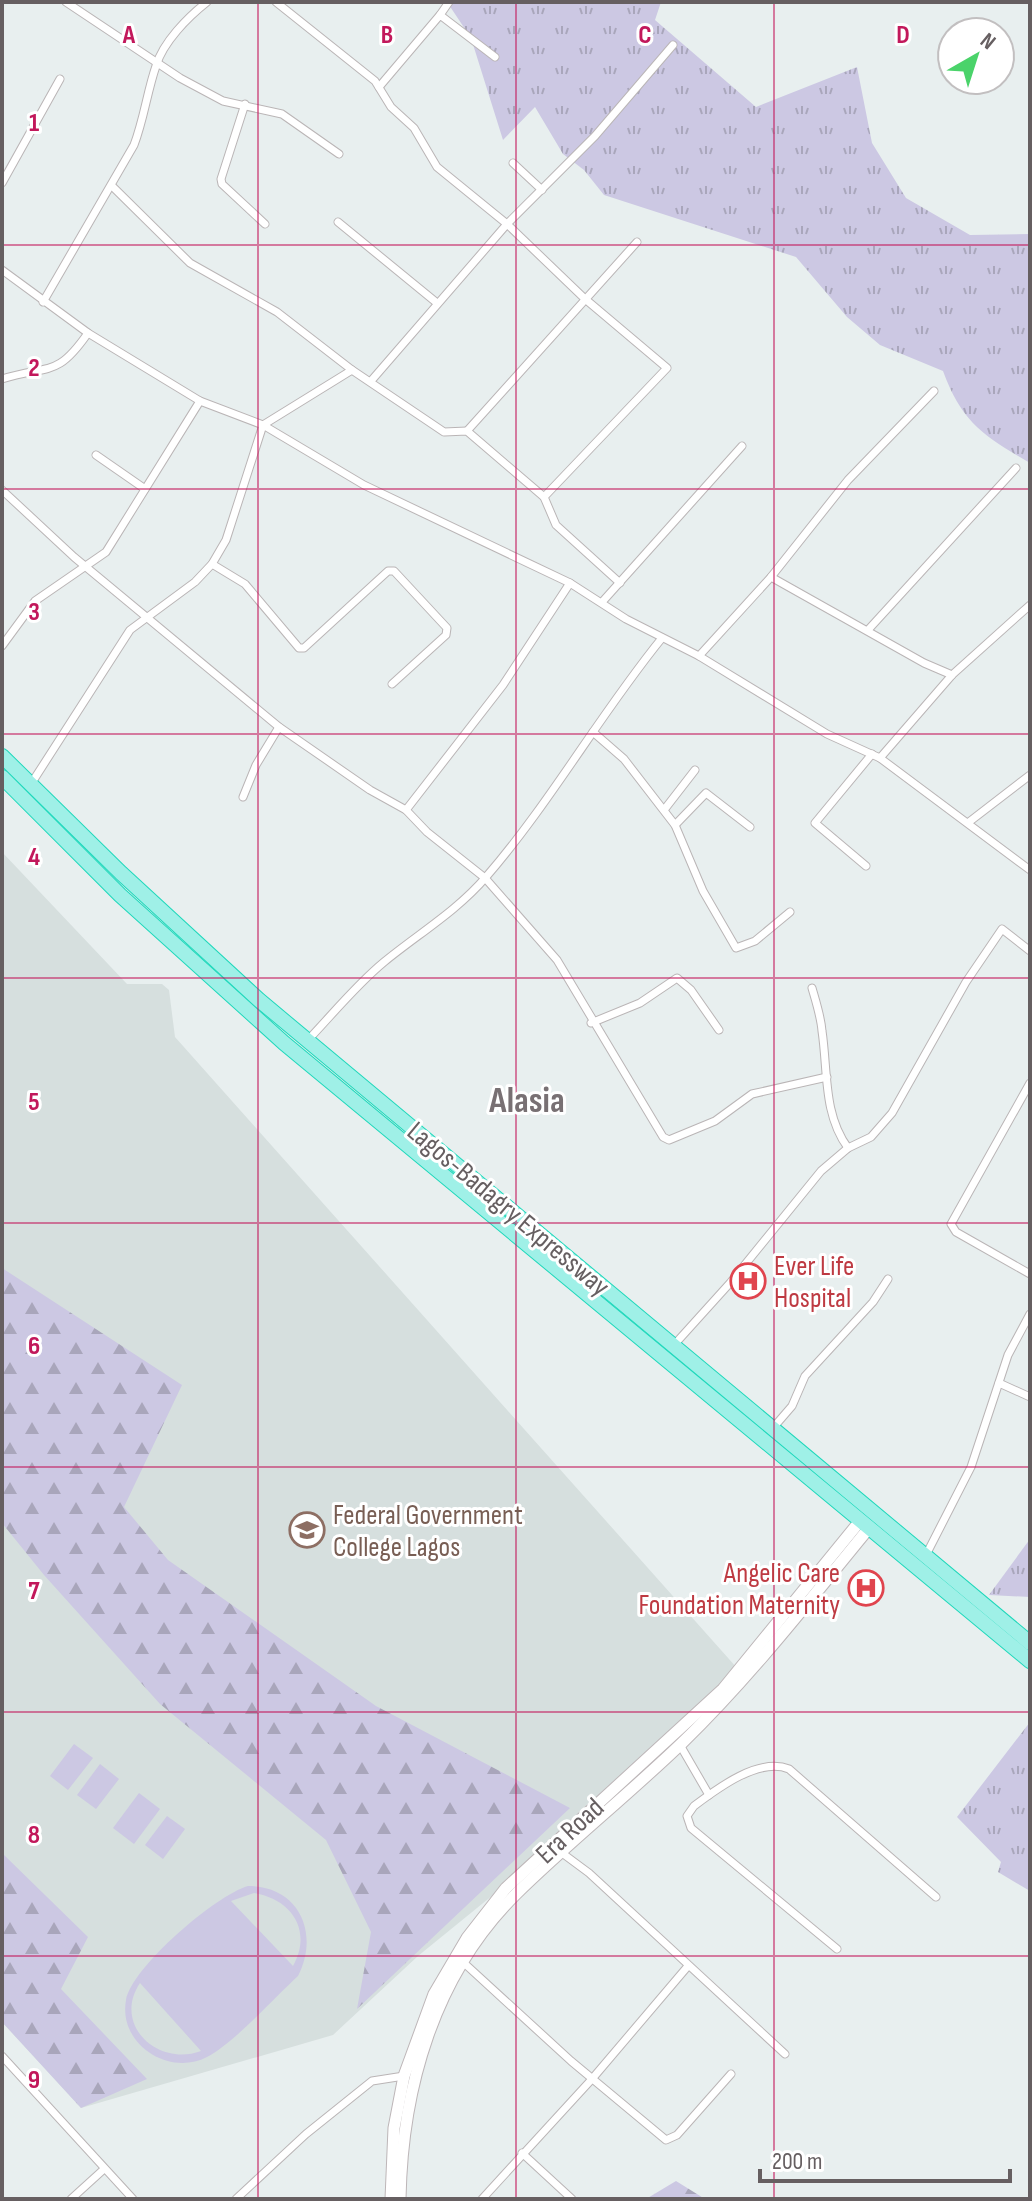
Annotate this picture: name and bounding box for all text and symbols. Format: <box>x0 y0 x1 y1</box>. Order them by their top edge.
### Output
north arrow <box>936 16 1016 96</box>
text: A <box>122 20 136 51</box>
text: B <box>381 20 393 51</box>
text: C <box>638 20 652 51</box>
text: D <box>896 20 910 51</box>
text: N <box>975 27 1001 56</box>
text: 1 <box>29 108 39 139</box>
text: 2 <box>28 353 40 384</box>
text: 3 <box>28 597 40 628</box>
text: 4 <box>28 842 40 873</box>
district label: Alasia <box>488 1080 565 1123</box>
text: 5 <box>28 1087 40 1118</box>
street label: Lagos-Badagry Expressway <box>400 1115 616 1303</box>
place label: Ever Life Hospital <box>774 1250 854 1315</box>
hospital icon: Ever Life Hospital <box>729 1262 767 1300</box>
text: 6 <box>28 1331 40 1362</box>
place label: Federal Government College Lagos <box>333 1499 523 1564</box>
school or university icon: Federal Government College Lagos <box>288 1511 326 1549</box>
place label: Angelic Care Foundation Maternity <box>639 1557 840 1622</box>
hospital icon: Angelic Care Foundation Maternity <box>847 1569 885 1607</box>
text: 7 <box>28 1576 40 1607</box>
street label: Era Road <box>529 1791 611 1871</box>
text: 8 <box>28 1820 40 1851</box>
text: 9 <box>28 2065 40 2096</box>
scale bar <box>760 2133 1010 2183</box>
text: 200 m <box>772 2147 823 2176</box>

